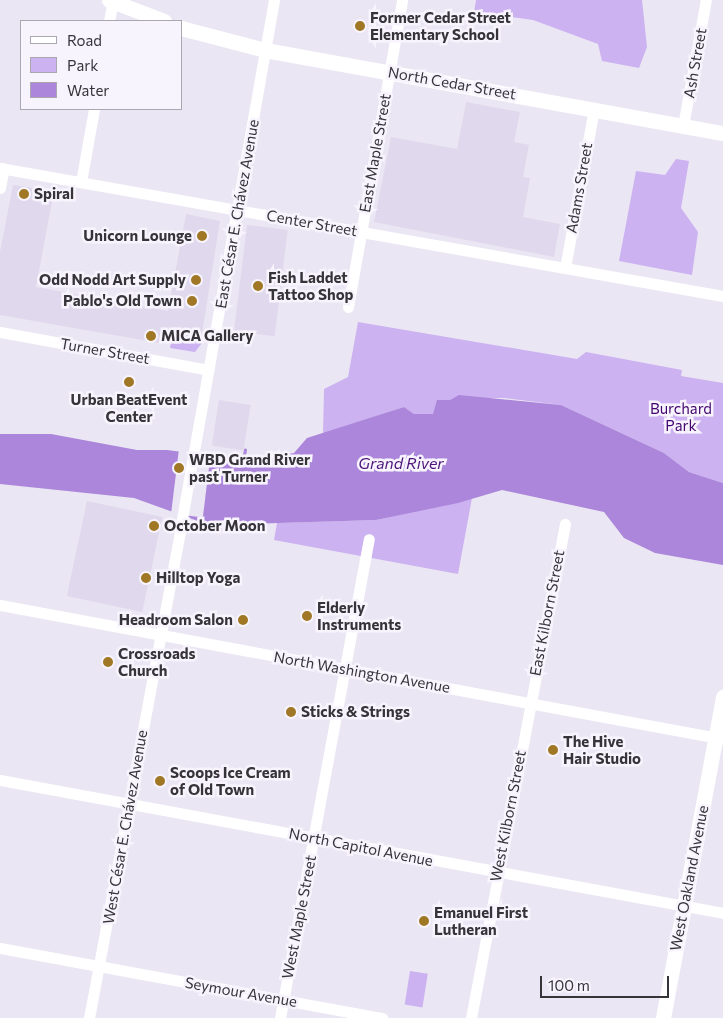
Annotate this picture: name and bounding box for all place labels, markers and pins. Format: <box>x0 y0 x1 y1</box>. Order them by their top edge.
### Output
place label: Former Cedar Street Elementary School <box>370 8 511 43</box>
marker: Former Cedar Street Elementary School <box>354 20 366 32</box>
place label: Spiral <box>34 185 74 203</box>
marker: Spiral <box>18 188 30 200</box>
place label: Unicorn Lounge <box>83 227 192 245</box>
marker: Unicorn Lounge <box>196 230 208 242</box>
place label: Fish Laddet Tattoo Shop <box>268 268 353 303</box>
place label: Odd Nodd Art Supply <box>39 271 186 289</box>
marker: Odd Nodd Art Supply <box>190 274 202 286</box>
marker: Fish Laddet Tattoo Shop <box>252 280 264 292</box>
place label: Pablo's Old Town <box>63 292 182 310</box>
marker: Pablo's Old Town <box>186 295 198 307</box>
place label: MICA Gallery <box>161 327 253 345</box>
marker: MICA Gallery <box>145 330 157 342</box>
marker: Urban BeatEvent Center <box>123 376 135 388</box>
place label: Urban BeatEvent Center <box>71 390 187 425</box>
place label: WBD Grand River past Turner <box>189 450 310 485</box>
marker: WBD Grand River past Turner <box>173 462 185 474</box>
place label: October Moon <box>164 517 266 535</box>
marker: October Moon <box>148 520 160 532</box>
place label: Hilltop Yoga <box>156 569 240 587</box>
marker: Hilltop Yoga <box>140 572 152 584</box>
place label: Elderly Instruments <box>317 598 401 633</box>
marker: Elderly Instruments <box>301 610 313 622</box>
place label: Headroom Salon <box>119 611 233 629</box>
marker: Headroom Salon <box>237 614 249 626</box>
place label: Crossroads Church <box>118 644 196 679</box>
marker: Crossroads Church <box>102 656 114 668</box>
place label: Sticks & Strings <box>301 703 410 721</box>
marker: Sticks & Strings <box>285 706 297 718</box>
place label: The Hive Hair Studio <box>563 732 641 767</box>
marker: The Hive Hair Studio <box>547 744 559 756</box>
place label: Scoops Ice Cream of Old Town <box>170 763 291 798</box>
marker: Scoops Ice Cream of Old Town <box>154 775 166 787</box>
place label: Emanuel First Lutheran <box>434 903 528 938</box>
marker: Emanuel First Lutheran <box>418 915 430 927</box>

